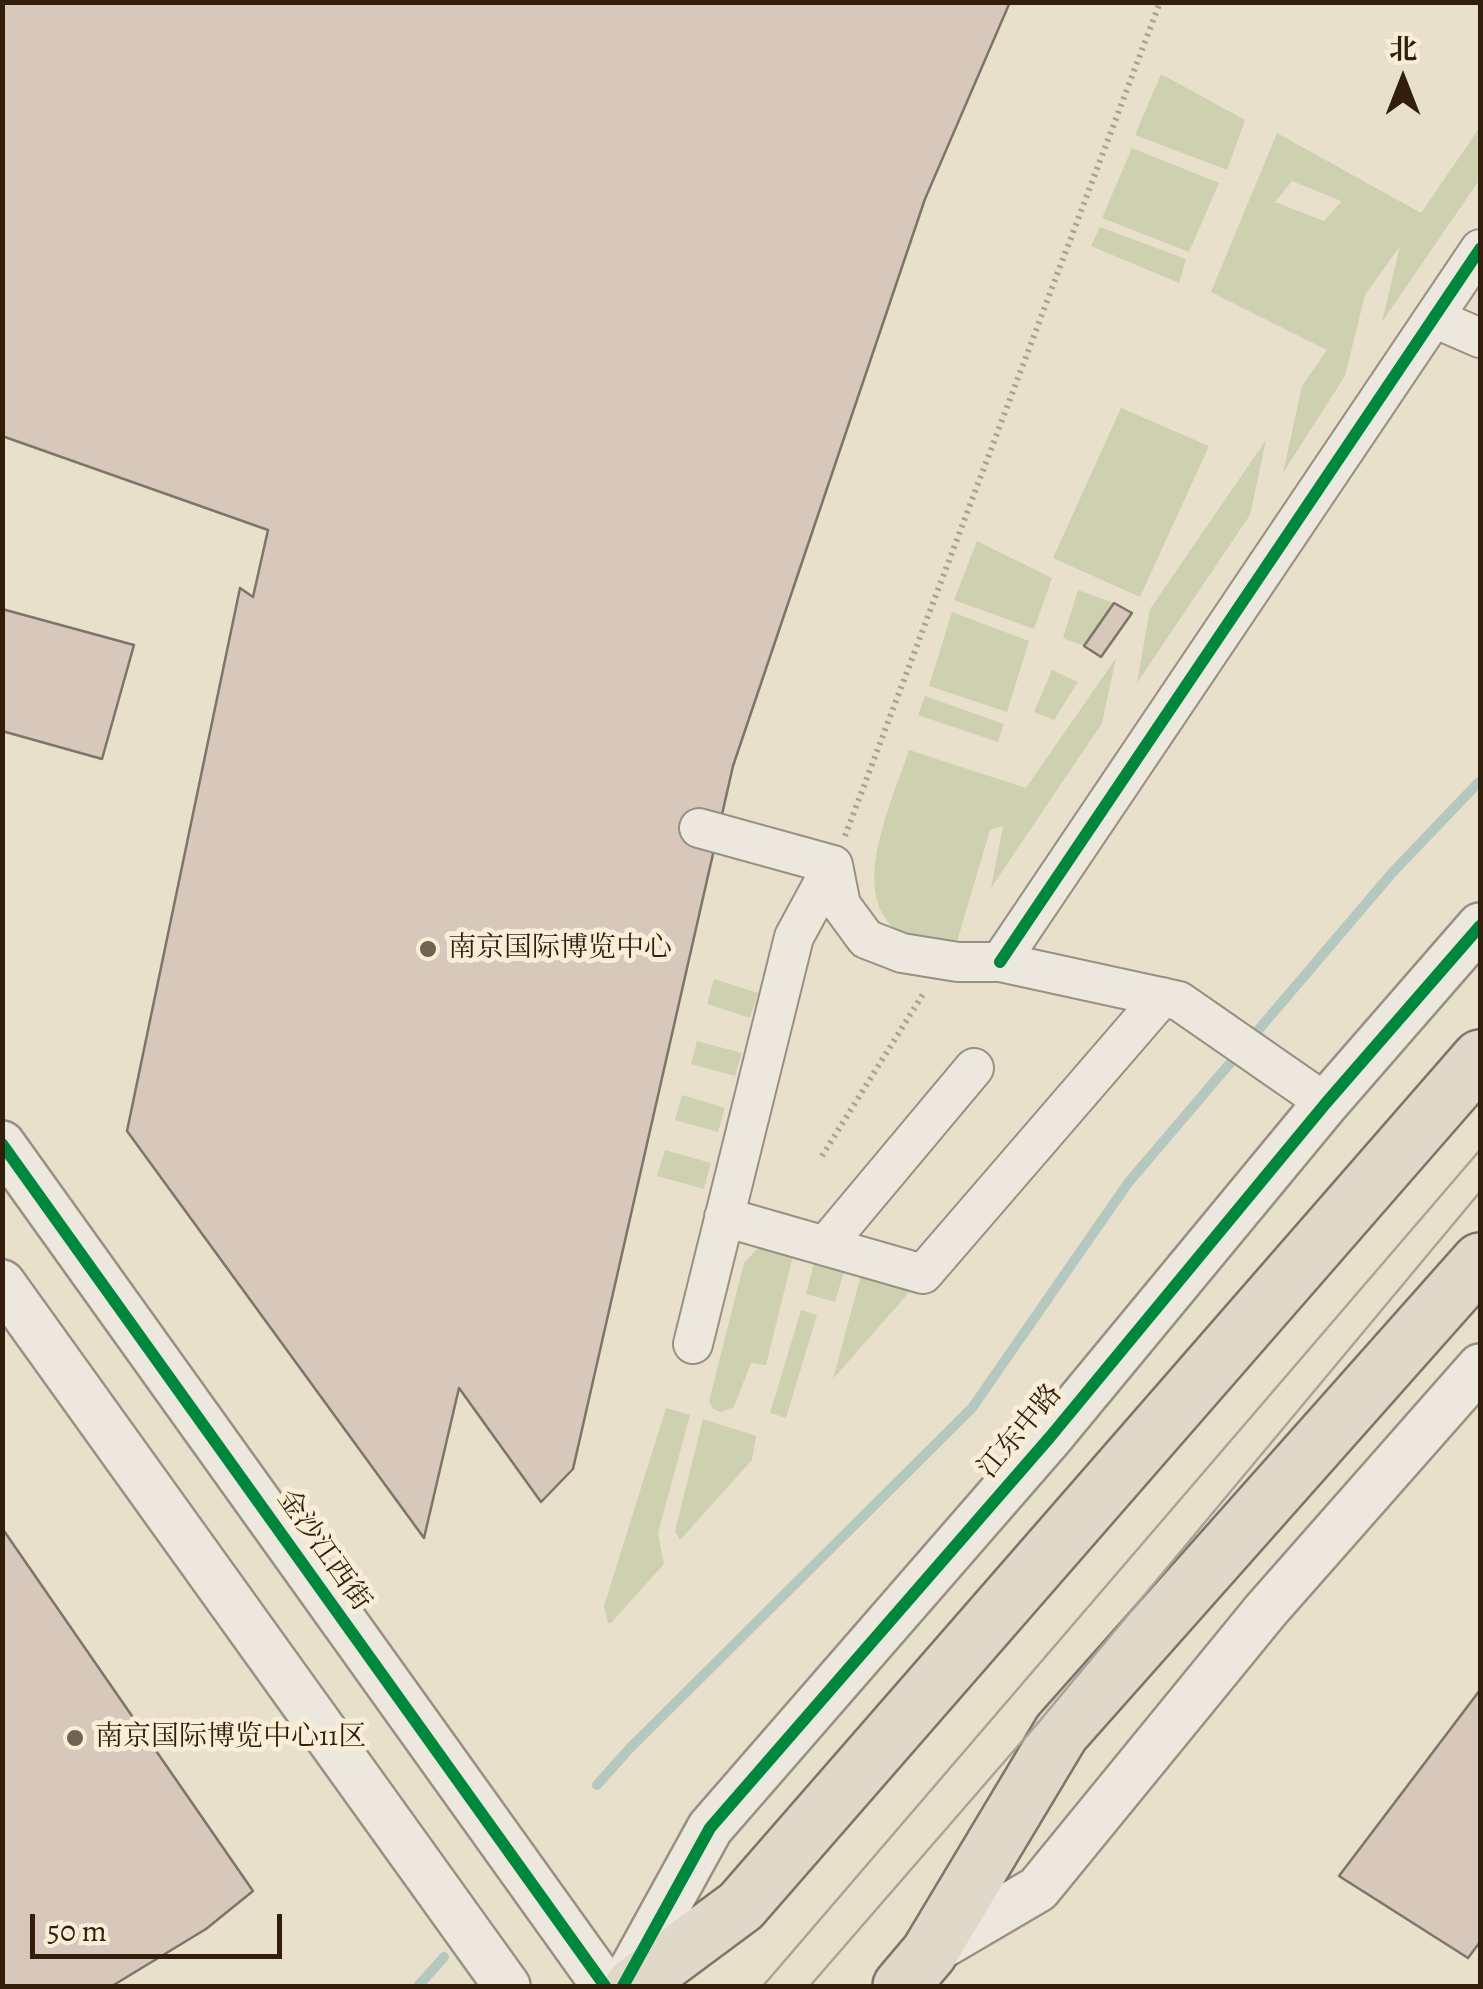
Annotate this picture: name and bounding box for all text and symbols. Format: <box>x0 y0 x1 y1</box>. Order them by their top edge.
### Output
north arrow <box>1353 30 1453 130</box>
text: 北 <box>1389 31 1417 69</box>
place label: 南京国际博览中心 <box>448 932 672 966</box>
marker: 南京国际博览中心 <box>417 938 439 960</box>
street label: 江东中路 <box>972 1378 1070 1486</box>
street label: 金沙江西街 <box>269 1484 377 1618</box>
place label: 南京国际博览中心11区 <box>95 1721 366 1755</box>
marker: 南京国际博览中心11区 <box>64 1727 86 1749</box>
scale bar <box>35 1894 288 1956</box>
text: 50 m <box>47 1911 107 1951</box>

